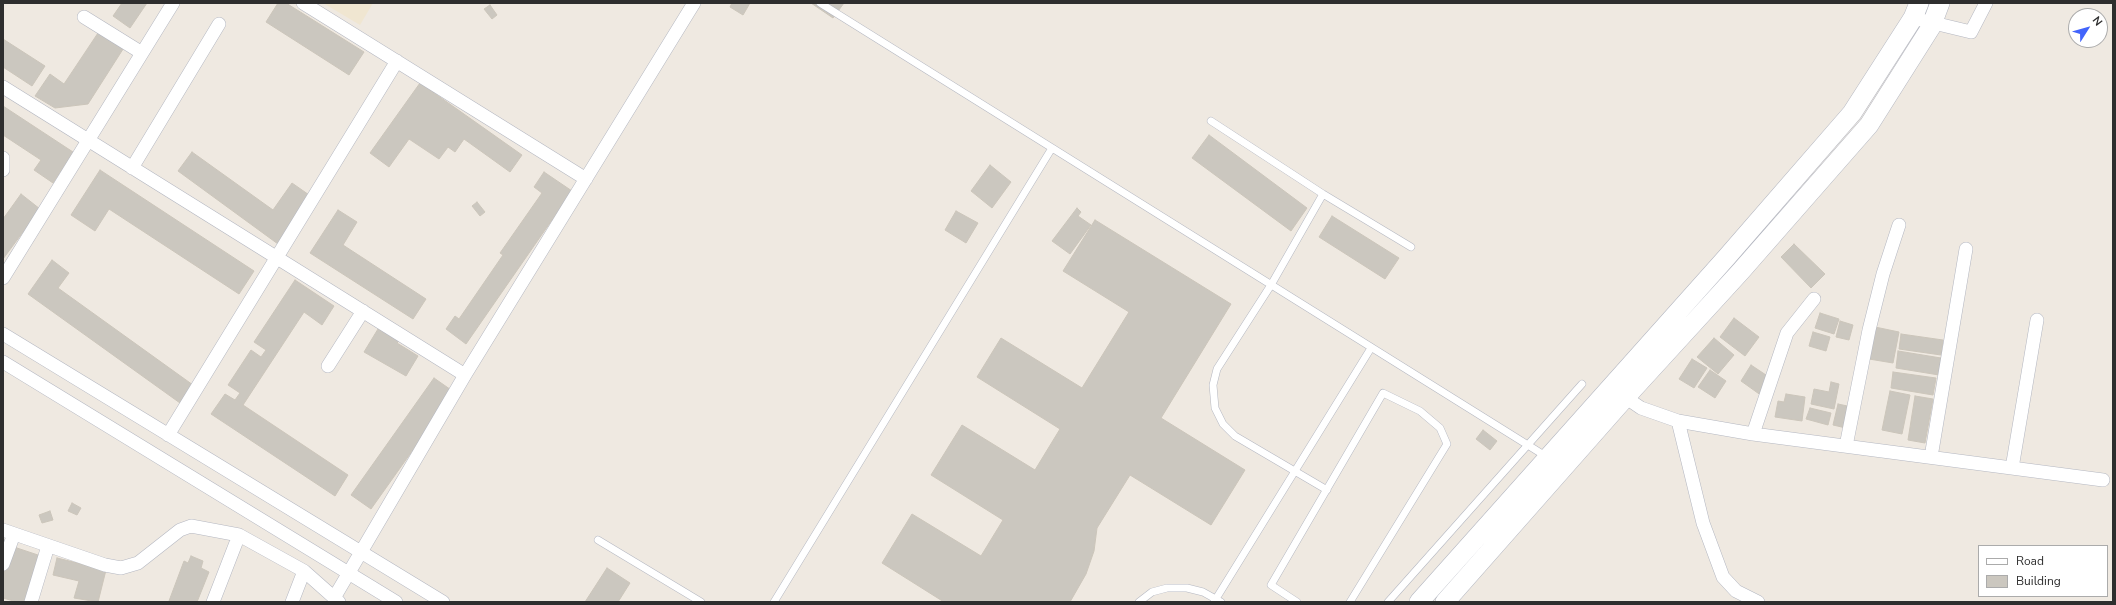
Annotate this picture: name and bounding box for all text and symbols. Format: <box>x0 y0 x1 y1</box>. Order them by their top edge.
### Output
north arrow <box>2068 8 2108 48</box>
text: N <box>2089 13 2106 29</box>
legend <box>1978 545 2108 597</box>
text: Road <box>2016 553 2044 569</box>
text: Building <box>2016 573 2061 589</box>

